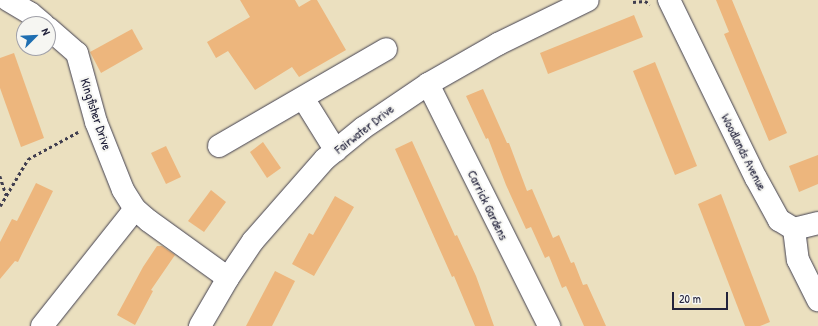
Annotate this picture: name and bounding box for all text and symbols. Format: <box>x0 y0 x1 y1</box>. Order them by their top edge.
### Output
north arrow <box>16 16 56 56</box>
text: N <box>38 26 54 37</box>
street label: Kingfisher Drive <box>77 76 115 152</box>
street label: Fairwater Drive <box>331 101 397 157</box>
street label: Woodlands Avenue <box>718 111 770 193</box>
street label: Carrick Gardens <box>464 167 512 243</box>
scale bar <box>674 284 730 310</box>
text: 20 m <box>679 290 701 307</box>

